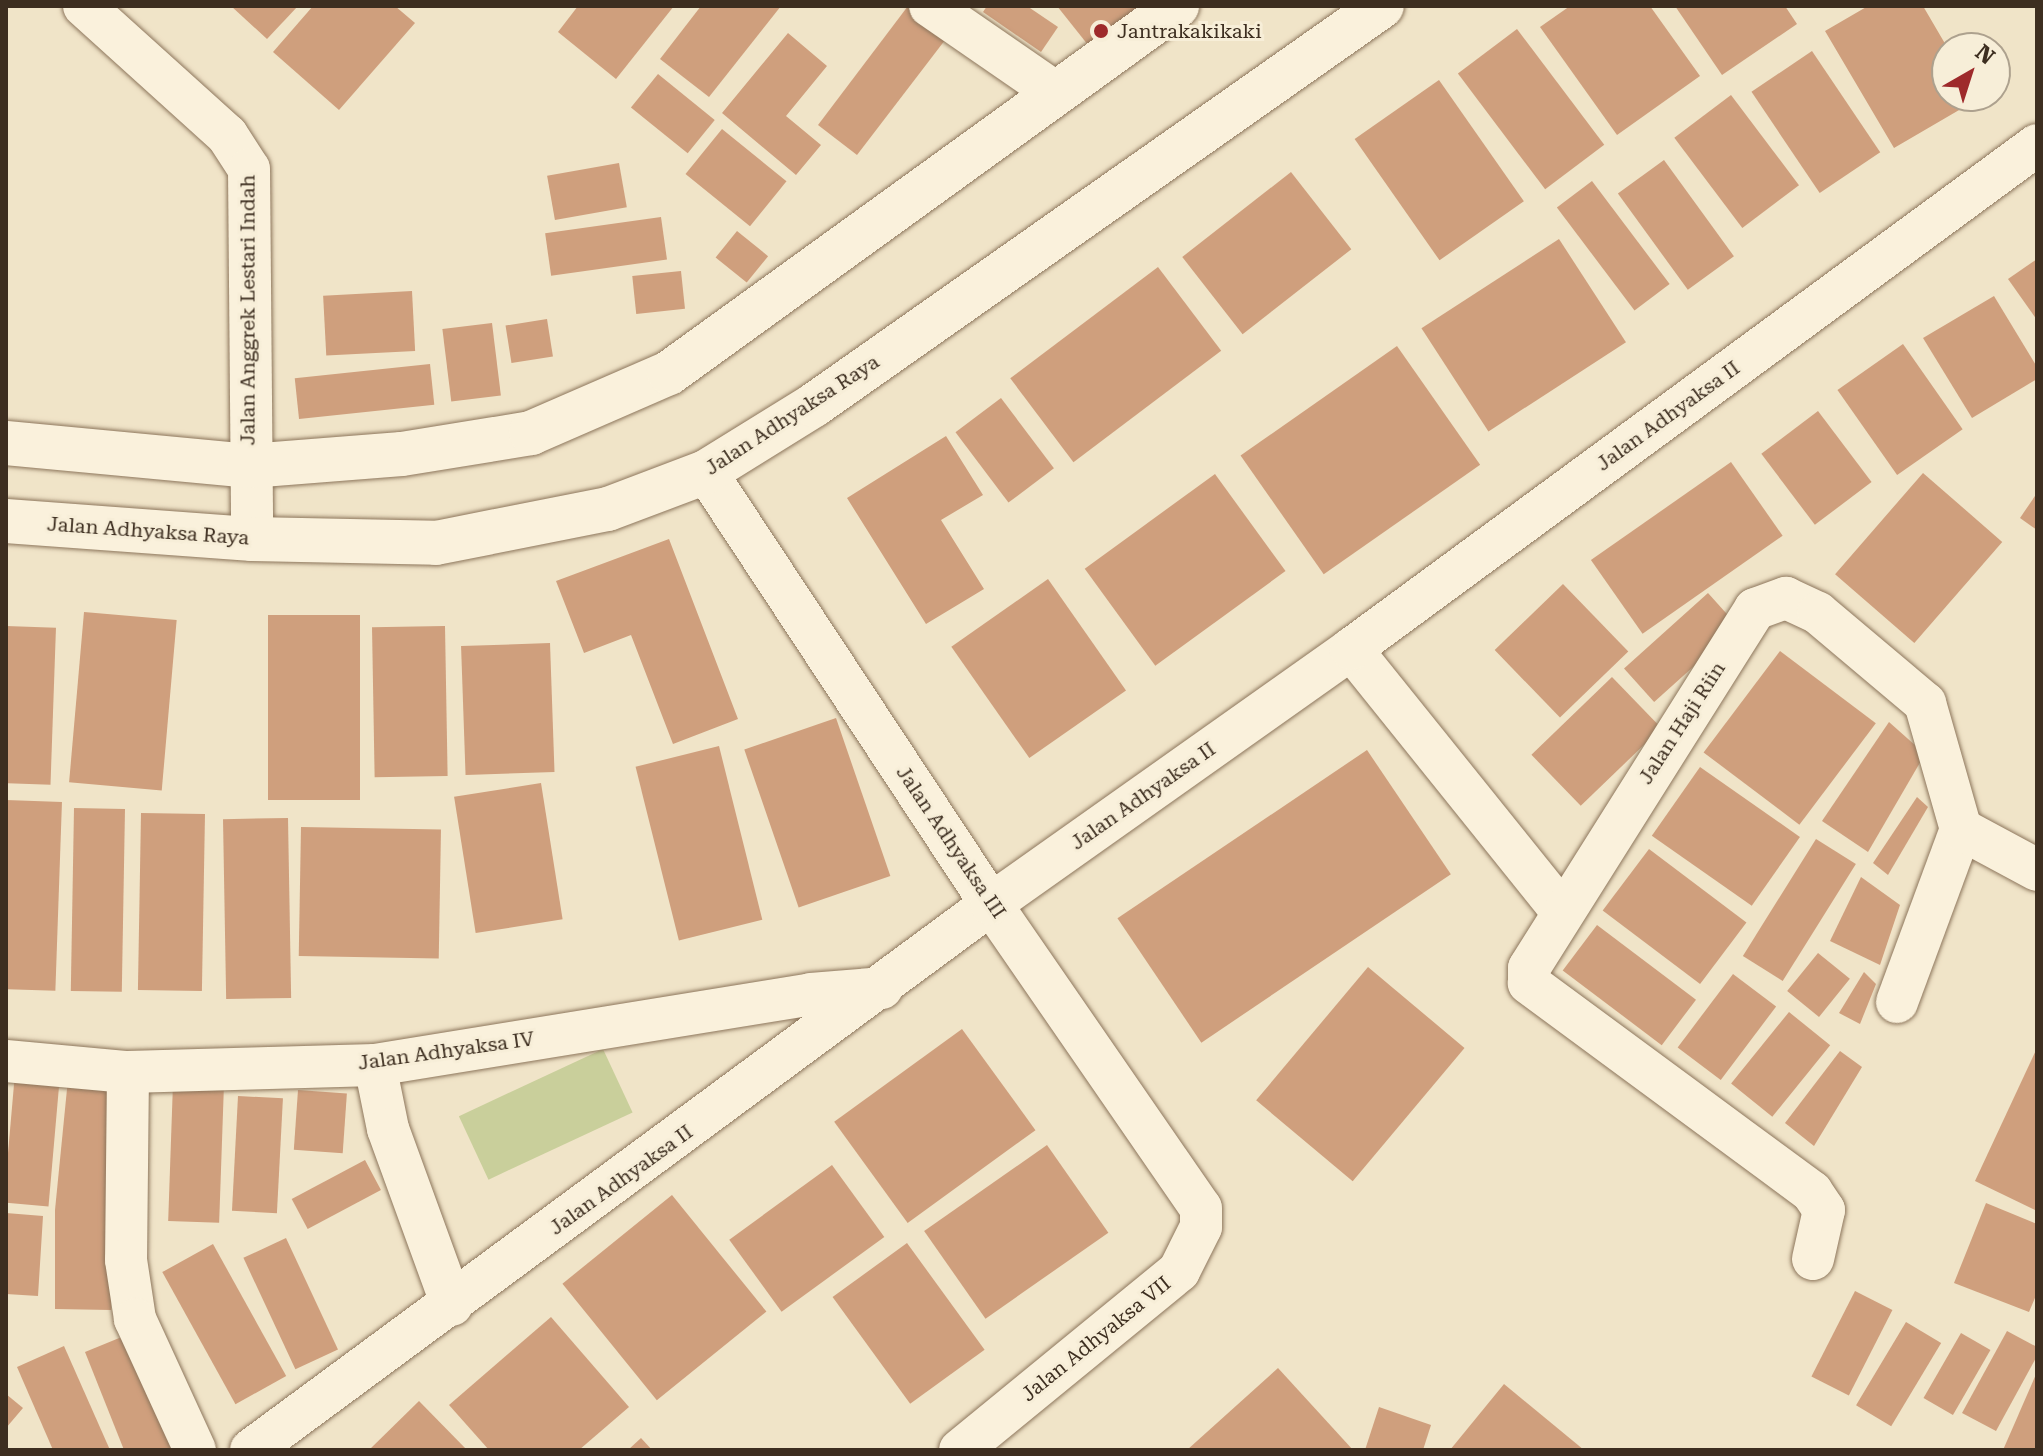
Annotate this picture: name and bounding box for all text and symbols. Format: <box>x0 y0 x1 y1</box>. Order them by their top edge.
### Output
place label: Jantrakakikaki <box>1117 19 1262 43</box>
marker: Jantrakakikaki <box>1092 22 1110 40</box>
north arrow <box>1931 32 2011 112</box>
text: N <box>1971 39 2000 70</box>
street label: Jalan Anggrek Lestari Indah <box>236 175 260 445</box>
street label: Jalan Adhyaksa Raya <box>701 350 883 480</box>
street label: Jalan Adhyaksa II <box>1592 356 1744 476</box>
street label: Jalan Adhyaksa Raya <box>46 512 250 550</box>
street label: Jalan Haji Riin <box>1634 657 1730 789</box>
street label: Jalan Adhyaksa II <box>1066 737 1220 855</box>
street label: Jalan Adhyaksa III <box>891 761 1011 923</box>
street label: Jalan Adhyaksa IV <box>356 1027 536 1075</box>
street label: Jalan Adhyaksa II <box>545 1120 697 1240</box>
street label: Jalan Adhyaksa VII <box>1017 1271 1175 1407</box>

